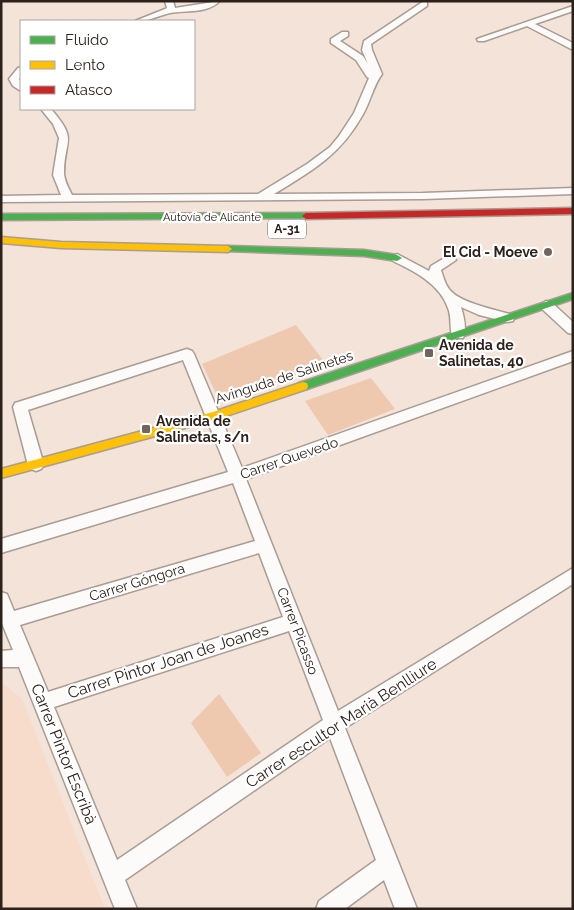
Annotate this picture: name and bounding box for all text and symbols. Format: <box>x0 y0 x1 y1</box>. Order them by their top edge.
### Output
legend <box>20 20 195 110</box>
text: Fluido <box>65 31 108 49</box>
text: Lento <box>65 56 105 74</box>
text: Atasco <box>65 81 112 99</box>
street label: Autovía de Alicante <box>163 211 261 224</box>
road number: A-31 <box>268 220 306 238</box>
place label: El Cid - Moeve <box>443 244 539 260</box>
marker: El Cid - Moeve <box>542 246 554 258</box>
place label: Avenida de Salinetas, 40 <box>439 337 524 369</box>
street label: Avinguda de Salinetes <box>213 347 355 407</box>
marker: Avenida de Salinetas, 40 <box>423 347 435 359</box>
place label: Avenida de Salinetas, s/n <box>156 413 249 445</box>
marker: Avenida de Salinetas, s/n <box>140 423 152 435</box>
street label: Carrer Quevedo <box>238 434 340 482</box>
street label: Carrer Góngora <box>87 560 187 604</box>
street label: Carrer Picasso <box>274 585 322 677</box>
street label: Carrer Pintor Joan de Joanes <box>65 619 271 703</box>
street label: Carrer escultor Marià Benlliure <box>242 654 440 792</box>
street label: Carrer Pintor Escribà <box>27 681 101 827</box>

